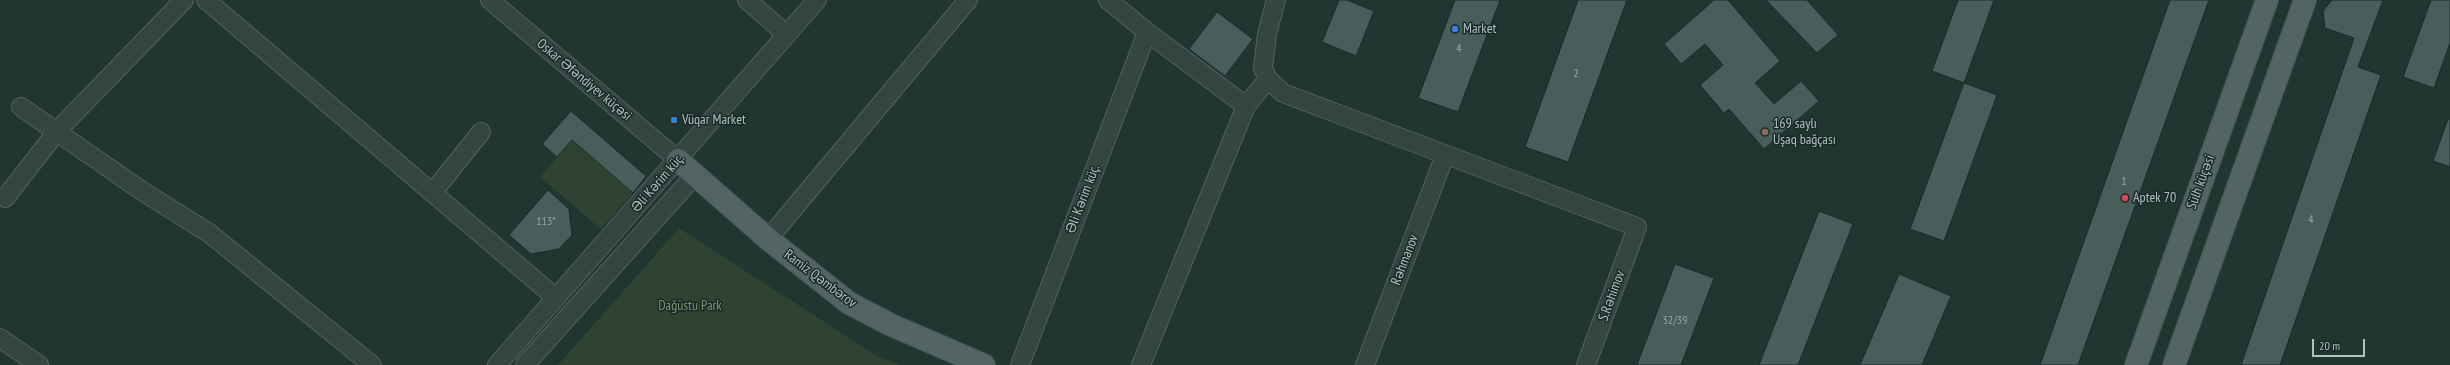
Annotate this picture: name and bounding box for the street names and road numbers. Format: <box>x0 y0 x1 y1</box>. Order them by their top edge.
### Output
street label: Oskar Əfəndiyev küçəsi <box>533 35 635 125</box>
street label: Əli Kərim küç. <box>628 150 688 216</box>
street label: Sülh küçəsi <box>2183 153 2219 211</box>
street label: Əli Kərim küç. <box>1062 162 1104 236</box>
street label: Rəhmanov <box>1388 232 1422 288</box>
street label: Ramiz Qəmbərov <box>781 246 859 312</box>
street label: S.Rəhimov <box>1595 268 1629 324</box>

